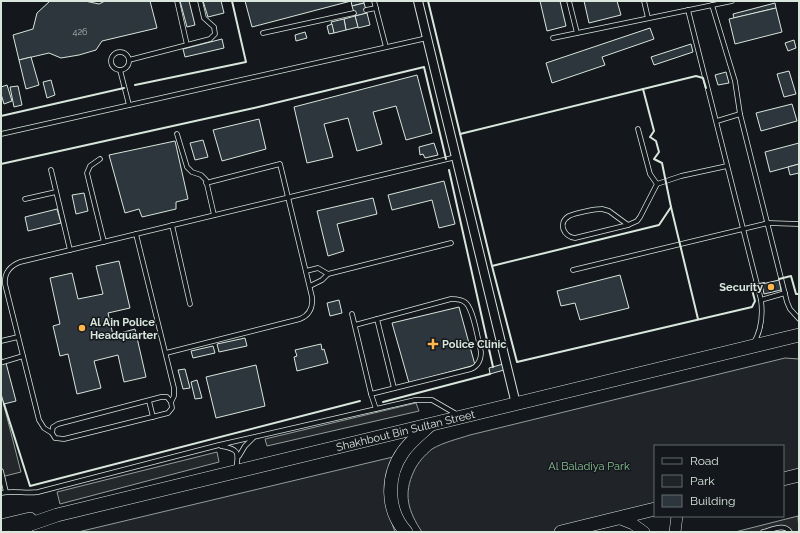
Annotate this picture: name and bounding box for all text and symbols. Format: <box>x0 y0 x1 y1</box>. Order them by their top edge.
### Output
house number: 426 <box>72 27 88 37</box>
place label: Security <box>719 281 763 294</box>
marker: Security <box>766 282 776 292</box>
place label: Al Ain Police Headquarter <box>90 316 158 342</box>
marker: Al Ain Police Headquarter <box>77 323 87 333</box>
marker: Police Clinic <box>427 338 439 350</box>
place label: Police Clinic <box>442 338 507 351</box>
street label: Shakhbout Bin Sultan Street <box>335 407 477 454</box>
legend <box>654 445 784 517</box>
text: Road <box>690 454 719 468</box>
park label: Al Baladiya Park <box>548 460 630 473</box>
text: Park <box>690 474 715 488</box>
text: Building <box>690 494 736 508</box>

